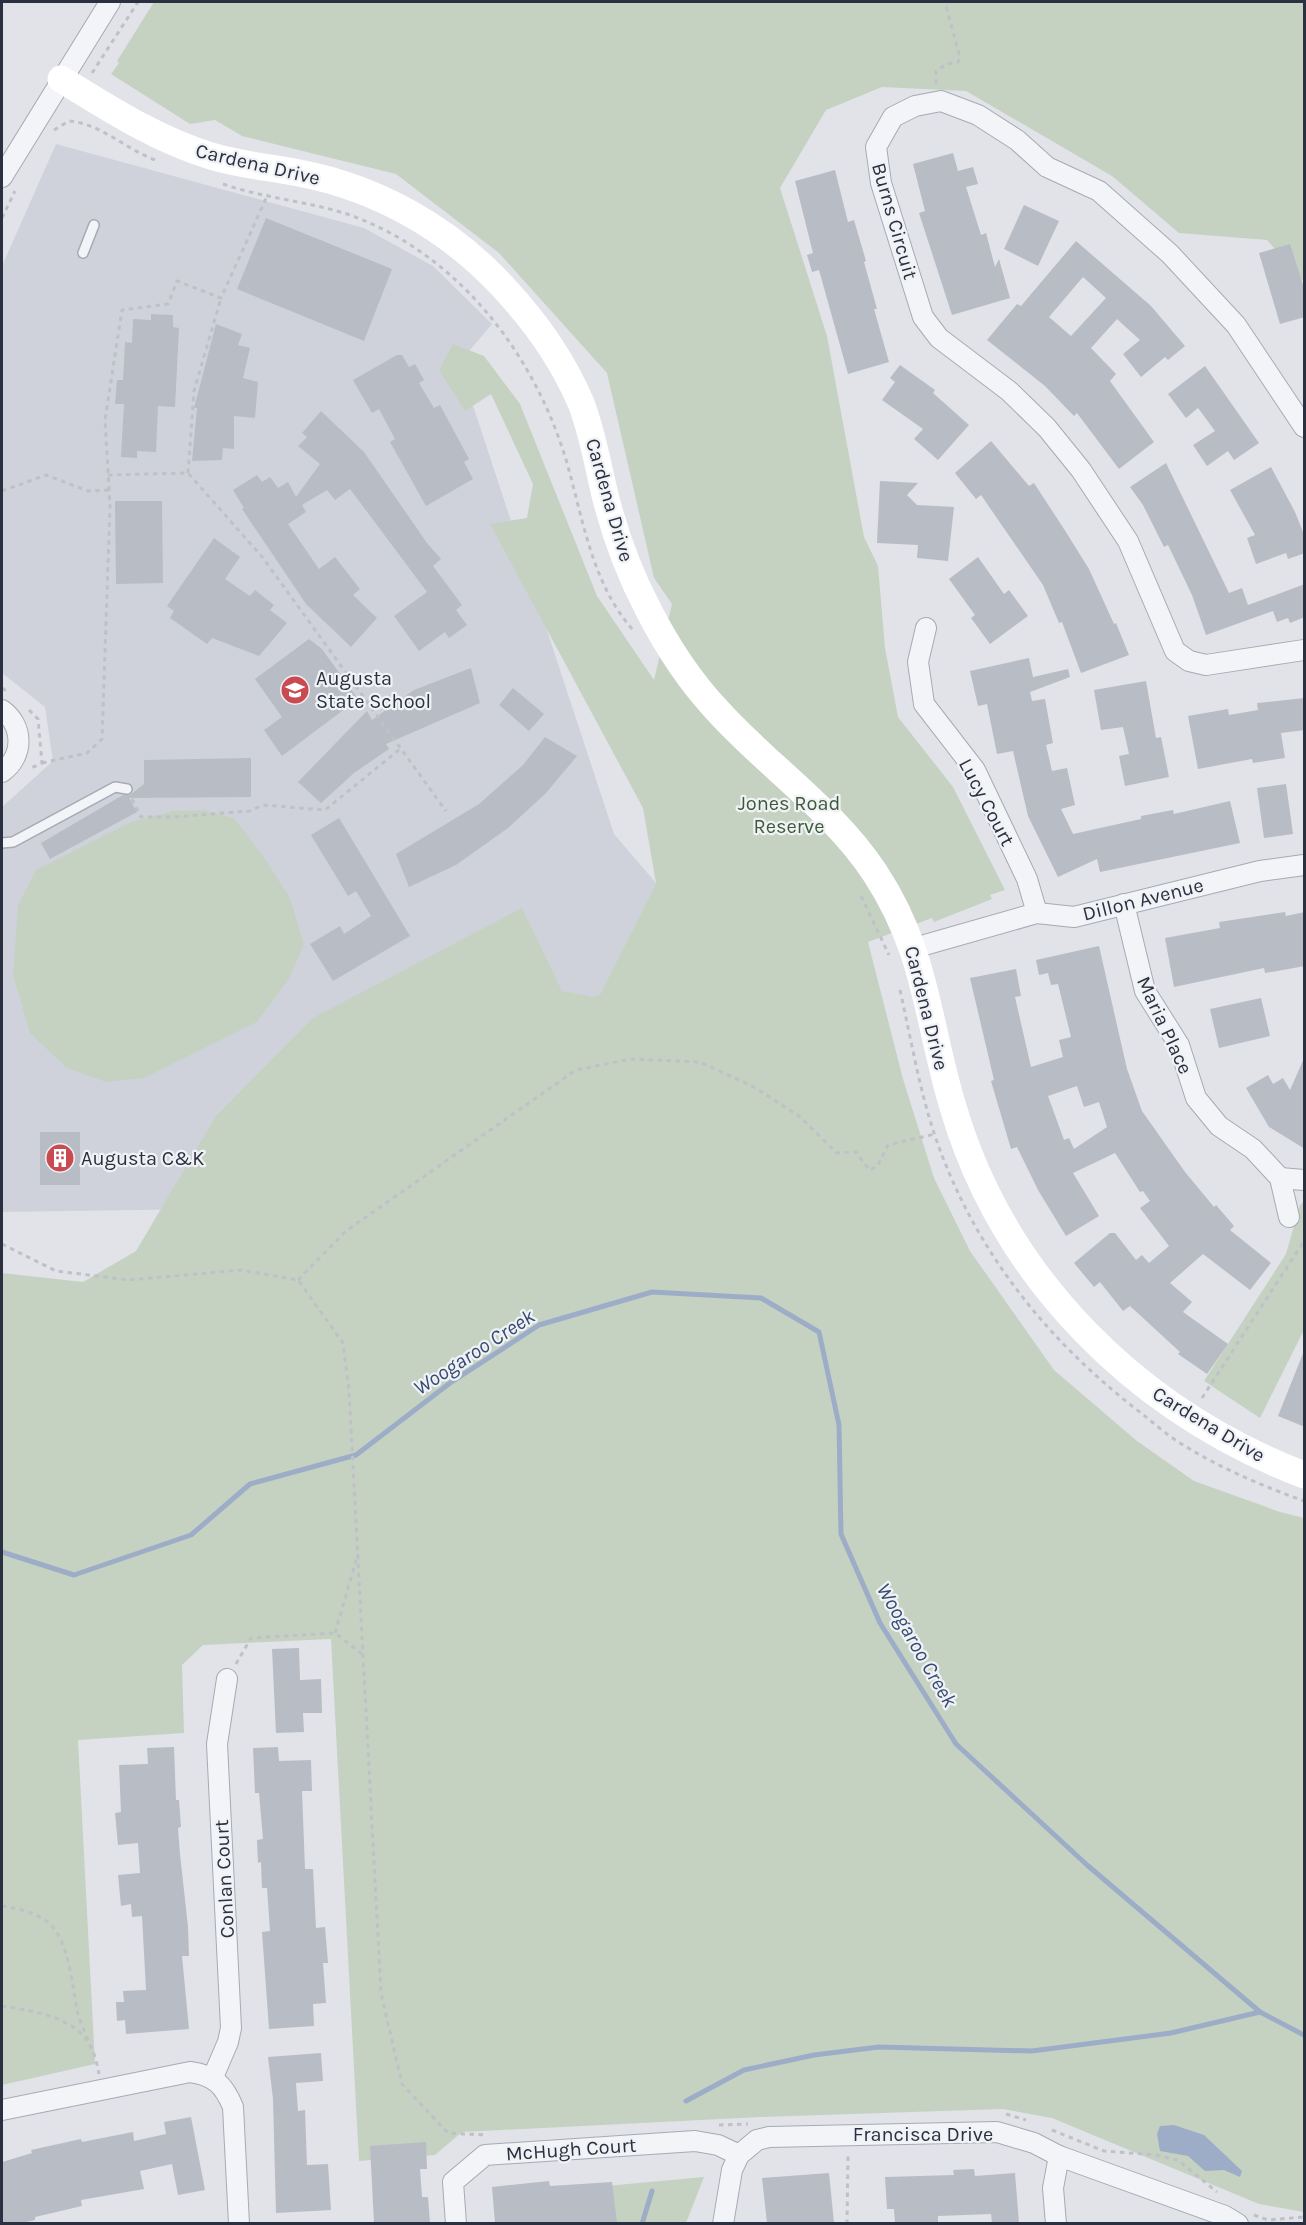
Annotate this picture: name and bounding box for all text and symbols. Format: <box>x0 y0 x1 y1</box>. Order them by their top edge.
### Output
street label: Cardena Drive <box>193 139 322 190</box>
street label: Burns Circuit <box>867 160 922 283</box>
street label: Cardena Drive <box>581 436 638 564</box>
place label: Augusta State School <box>316 667 431 713</box>
school or university icon: Augusta State School <box>279 674 311 706</box>
street label: Lucy Court <box>954 755 1019 850</box>
park label: Jones Road Reserve <box>738 792 840 838</box>
street label: Dillon Avenue <box>1080 873 1206 926</box>
street label: Cardena Drive <box>900 944 953 1073</box>
street label: Maria Place <box>1132 973 1197 1078</box>
building icon: Augusta C&K <box>44 1142 76 1174</box>
place label: Augusta C&K <box>81 1147 205 1170</box>
water label: Woogaroo Creek <box>409 1304 539 1400</box>
street label: Cardena Drive <box>1148 1382 1269 1467</box>
water label: Woogaroo Creek <box>872 1579 962 1712</box>
street label: Conlan Court <box>210 1819 239 1939</box>
street label: Francisca Drive <box>853 2123 993 2146</box>
street label: McHugh Court <box>505 2133 638 2166</box>

